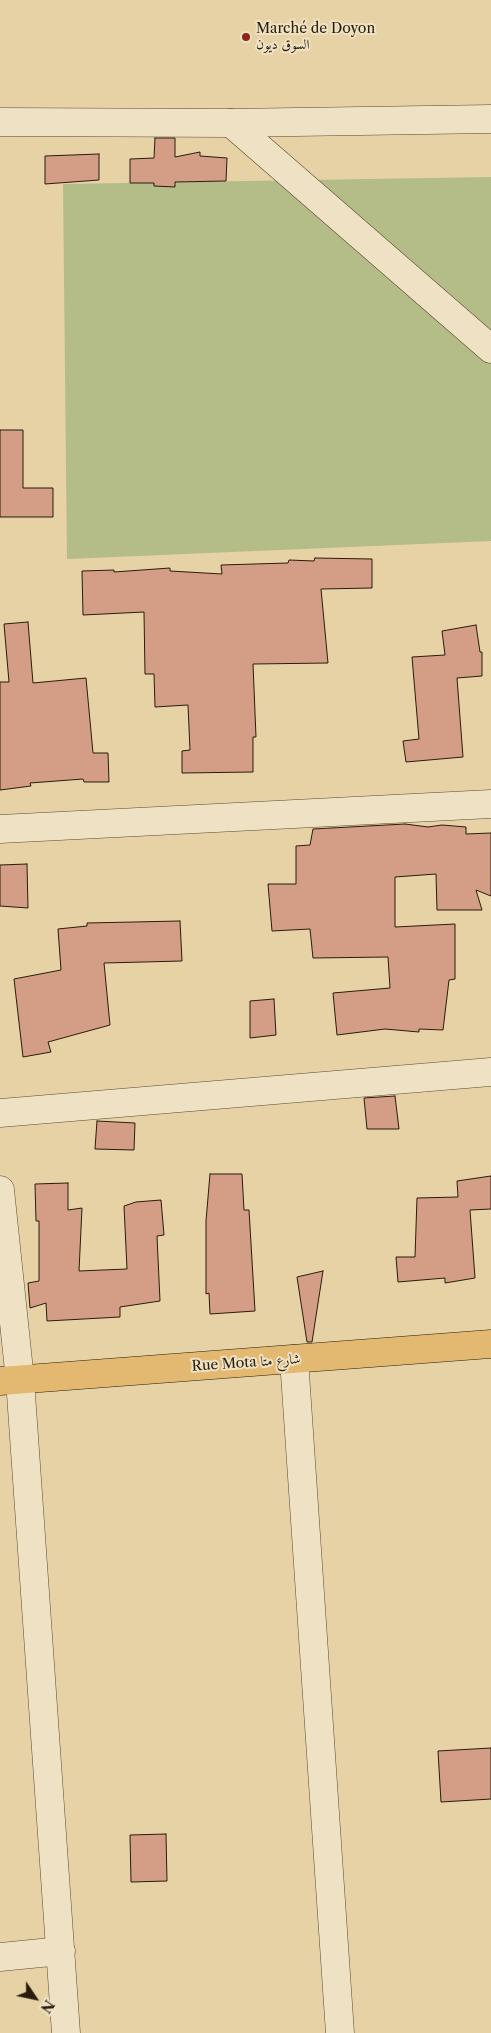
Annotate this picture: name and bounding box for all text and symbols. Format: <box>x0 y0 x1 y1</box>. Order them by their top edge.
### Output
place label: Marché de Doyon السوق ديون <box>256 21 375 54</box>
marker: Marché de Doyon السوق ديون <box>240 31 252 43</box>
street label: Rue Mota شارع متا <box>191 1351 301 1375</box>
north arrow <box>10 1973 60 2023</box>
text: N <box>37 1996 58 2016</box>

